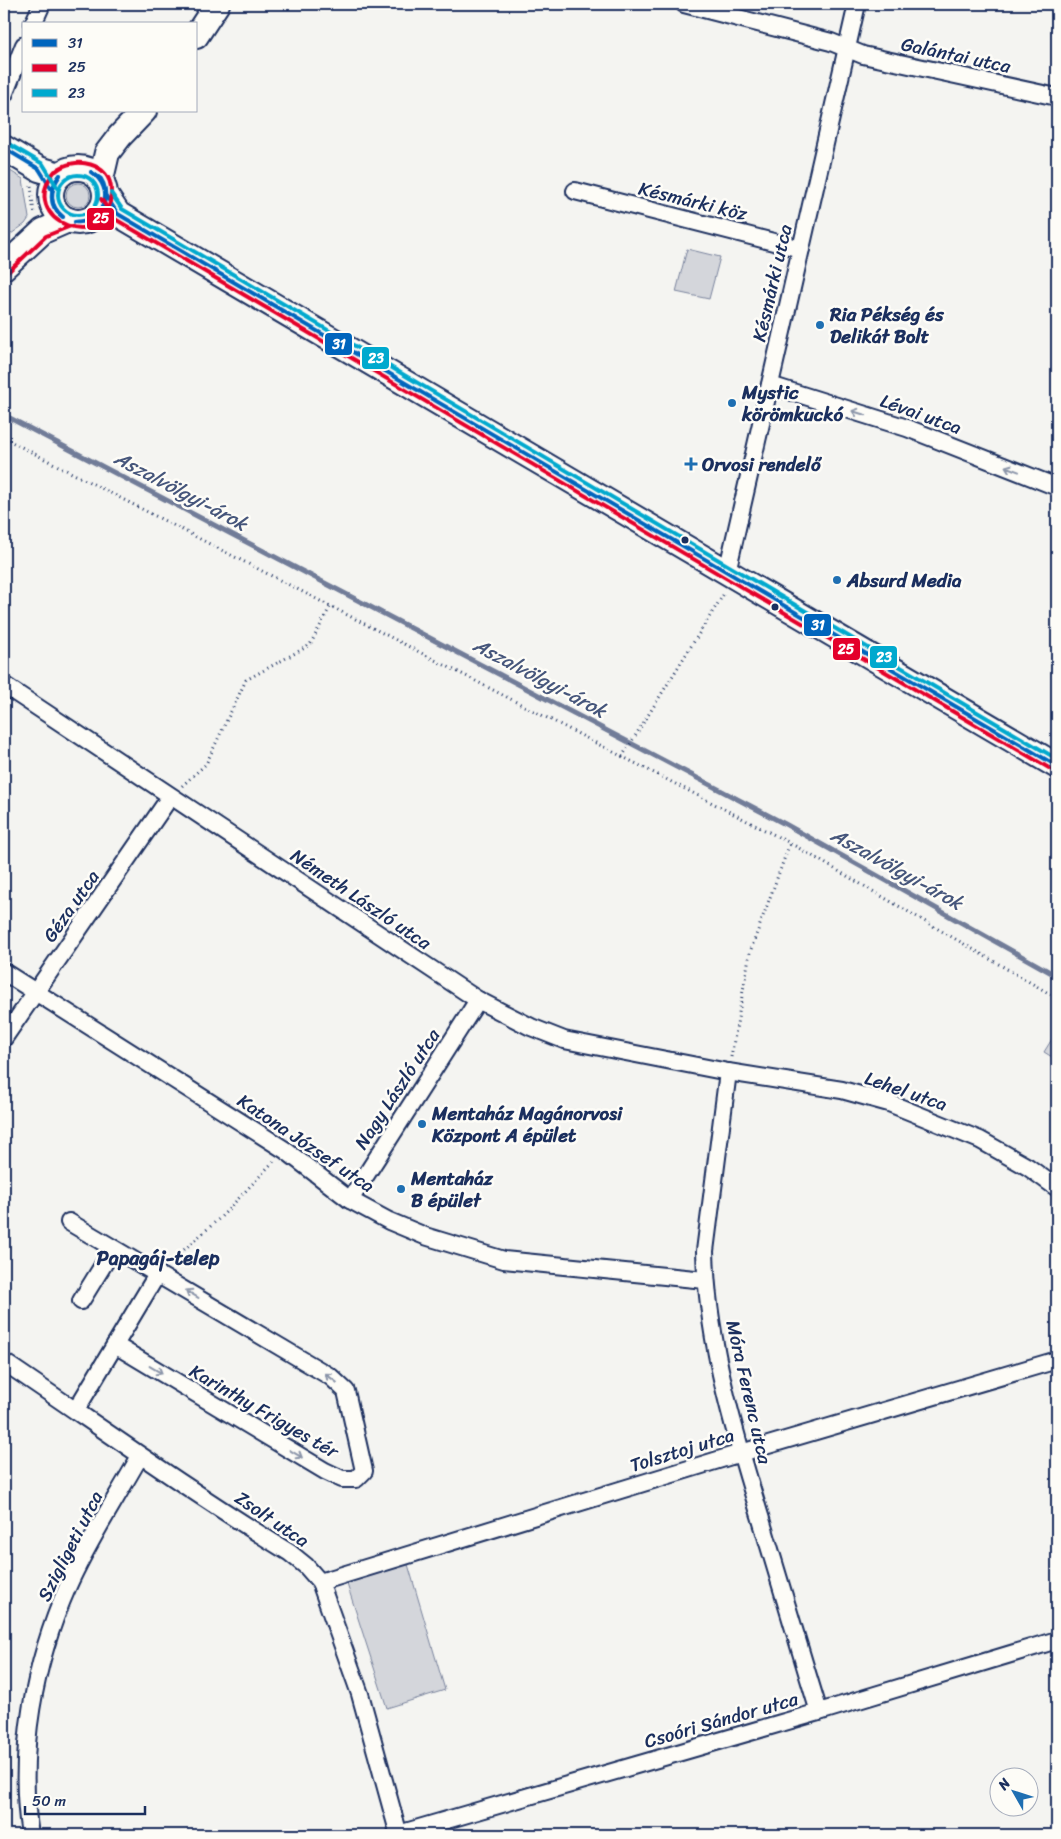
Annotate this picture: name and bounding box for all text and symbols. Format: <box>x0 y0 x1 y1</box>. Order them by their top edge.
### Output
legend <box>22 22 198 112</box>
street label: Galántai utca <box>898 27 1014 83</box>
text: 31 <box>68 30 83 56</box>
text: 25 <box>68 54 86 80</box>
text: 23 <box>68 80 85 106</box>
street label: Késmárki köz <box>635 172 752 231</box>
text: 25 <box>92 206 110 231</box>
line badge: 25 <box>86 207 115 231</box>
street label: Késmárki utca <box>742 220 802 345</box>
place label: Ria Pékség és Delikát Bolt <box>829 298 945 353</box>
marker: Ria Pékség és Delikát Bolt <box>814 319 826 331</box>
line badge: 31 <box>324 332 353 356</box>
text: 31 <box>331 332 346 357</box>
line badge: 23 <box>361 346 390 370</box>
text: 23 <box>367 346 384 371</box>
place label: Mystic körömkuckó <box>741 376 845 431</box>
street label: Lévai utca <box>876 384 967 444</box>
marker: Mystic körömkuckó <box>726 397 738 409</box>
one-way arrow <box>852 408 868 418</box>
water label: Aszalvölgyi-árok <box>107 441 255 542</box>
place label: Orvosi rendelő <box>702 448 823 481</box>
marker: Orvosi rendelő <box>684 457 698 471</box>
one-way arrow <box>1005 464 1020 474</box>
unlabelled marker <box>680 535 690 545</box>
place label: Absurd Media <box>846 564 962 597</box>
marker: Absurd Media <box>831 574 843 586</box>
unlabelled marker <box>770 602 780 612</box>
line badge: 31 <box>803 613 832 637</box>
text: 31 <box>810 613 825 638</box>
water label: Aszalvölgyi-árok <box>466 628 614 729</box>
line badge: 25 <box>832 637 861 661</box>
text: 25 <box>837 637 855 662</box>
line badge: 23 <box>869 645 898 669</box>
text: 23 <box>875 645 892 670</box>
water label: Aszalvölgyi-árok <box>823 818 971 921</box>
street label: Németh László utca <box>284 839 439 959</box>
street label: Géza utca <box>34 862 108 949</box>
street label: Nagy László utca <box>345 1021 449 1156</box>
street label: Lehel utca <box>860 1061 952 1121</box>
street label: Katona József utca <box>230 1085 382 1202</box>
place label: Mentaház Magánorvosi Központ A épület <box>431 1097 623 1152</box>
marker: Mentaház Magánorvosi Központ A épület <box>416 1118 428 1130</box>
place label: Mentaház B épület <box>410 1162 494 1217</box>
marker: Mentaház B épület <box>395 1183 407 1195</box>
district label: Papagáj-telep <box>97 1241 220 1276</box>
one-way arrow <box>185 1288 199 1298</box>
street label: Móra Ferenc utca <box>716 1317 782 1468</box>
street label: Karinthy Frigyes tér <box>183 1355 346 1468</box>
one-way arrow <box>149 1366 163 1376</box>
one-way arrow <box>324 1373 338 1383</box>
street label: Tolsztoj utca <box>626 1418 739 1482</box>
one-way arrow <box>288 1449 302 1459</box>
street label: Zsolt utca <box>228 1482 317 1556</box>
street label: Szigligeti utca <box>28 1484 112 1607</box>
street label: Csoóri Sándor utca <box>640 1682 802 1758</box>
north arrow <box>988 1766 1038 1816</box>
text: N <box>991 1772 1017 1797</box>
scale bar <box>25 1784 145 1816</box>
text: 50 m <box>32 1788 67 1814</box>

